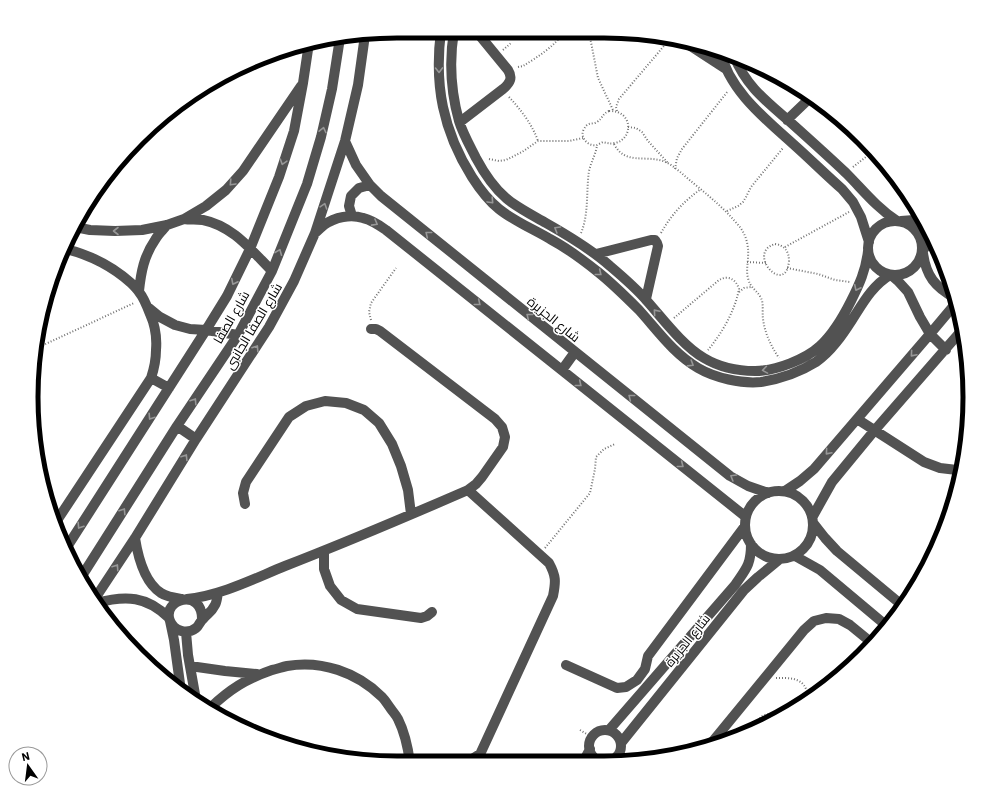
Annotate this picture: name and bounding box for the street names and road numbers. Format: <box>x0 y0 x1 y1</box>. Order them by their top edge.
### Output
street label: شارع الصفا الجانبى <box>221 280 286 373</box>
street label: شارع الصفا <box>209 288 253 347</box>
street label: شارع الجزيرة <box>524 293 584 346</box>
street label: شارع الجزيرة <box>661 610 714 670</box>

